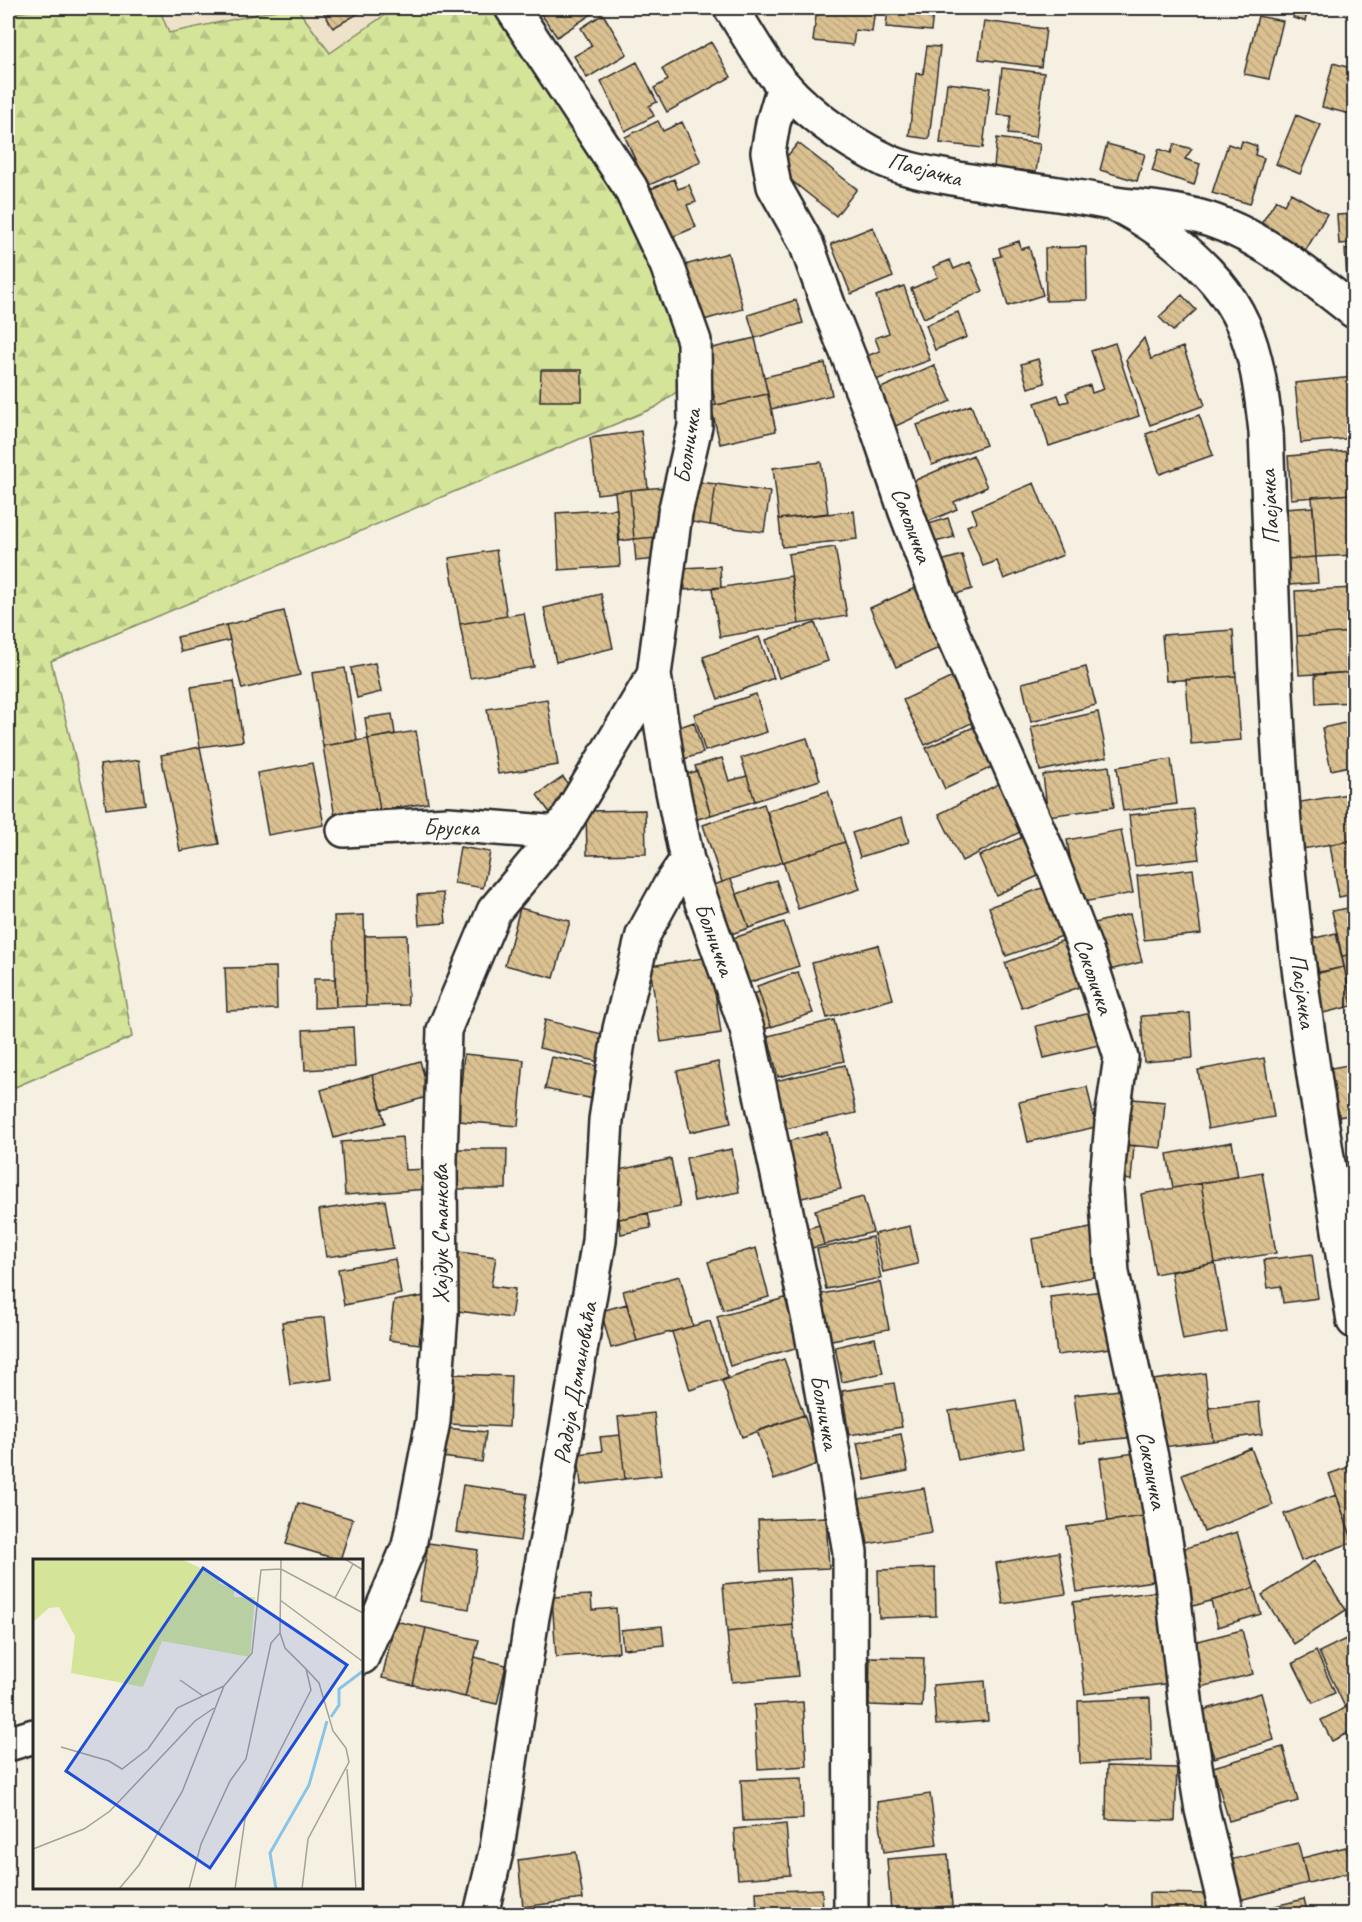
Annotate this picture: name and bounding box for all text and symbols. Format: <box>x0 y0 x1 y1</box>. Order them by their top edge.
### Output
street label: Пасјачка <box>885 145 966 194</box>
street label: Болничка <box>666 404 708 486</box>
street label: Пасјачка <box>1252 468 1286 545</box>
street label: Соколичка <box>884 483 940 568</box>
street label: Бруска <box>423 812 480 843</box>
street label: Болничка <box>688 898 743 982</box>
street label: Соколичка <box>1067 934 1121 1019</box>
street label: Пасјачка <box>1283 952 1323 1031</box>
street label: Хајдук Станкова <box>425 1163 455 1303</box>
street label: Радоја Домановића <box>546 1298 604 1466</box>
street label: Болничка <box>804 1372 847 1454</box>
street label: Соколичка <box>1130 1429 1174 1513</box>
inset map <box>33 1559 363 1889</box>

